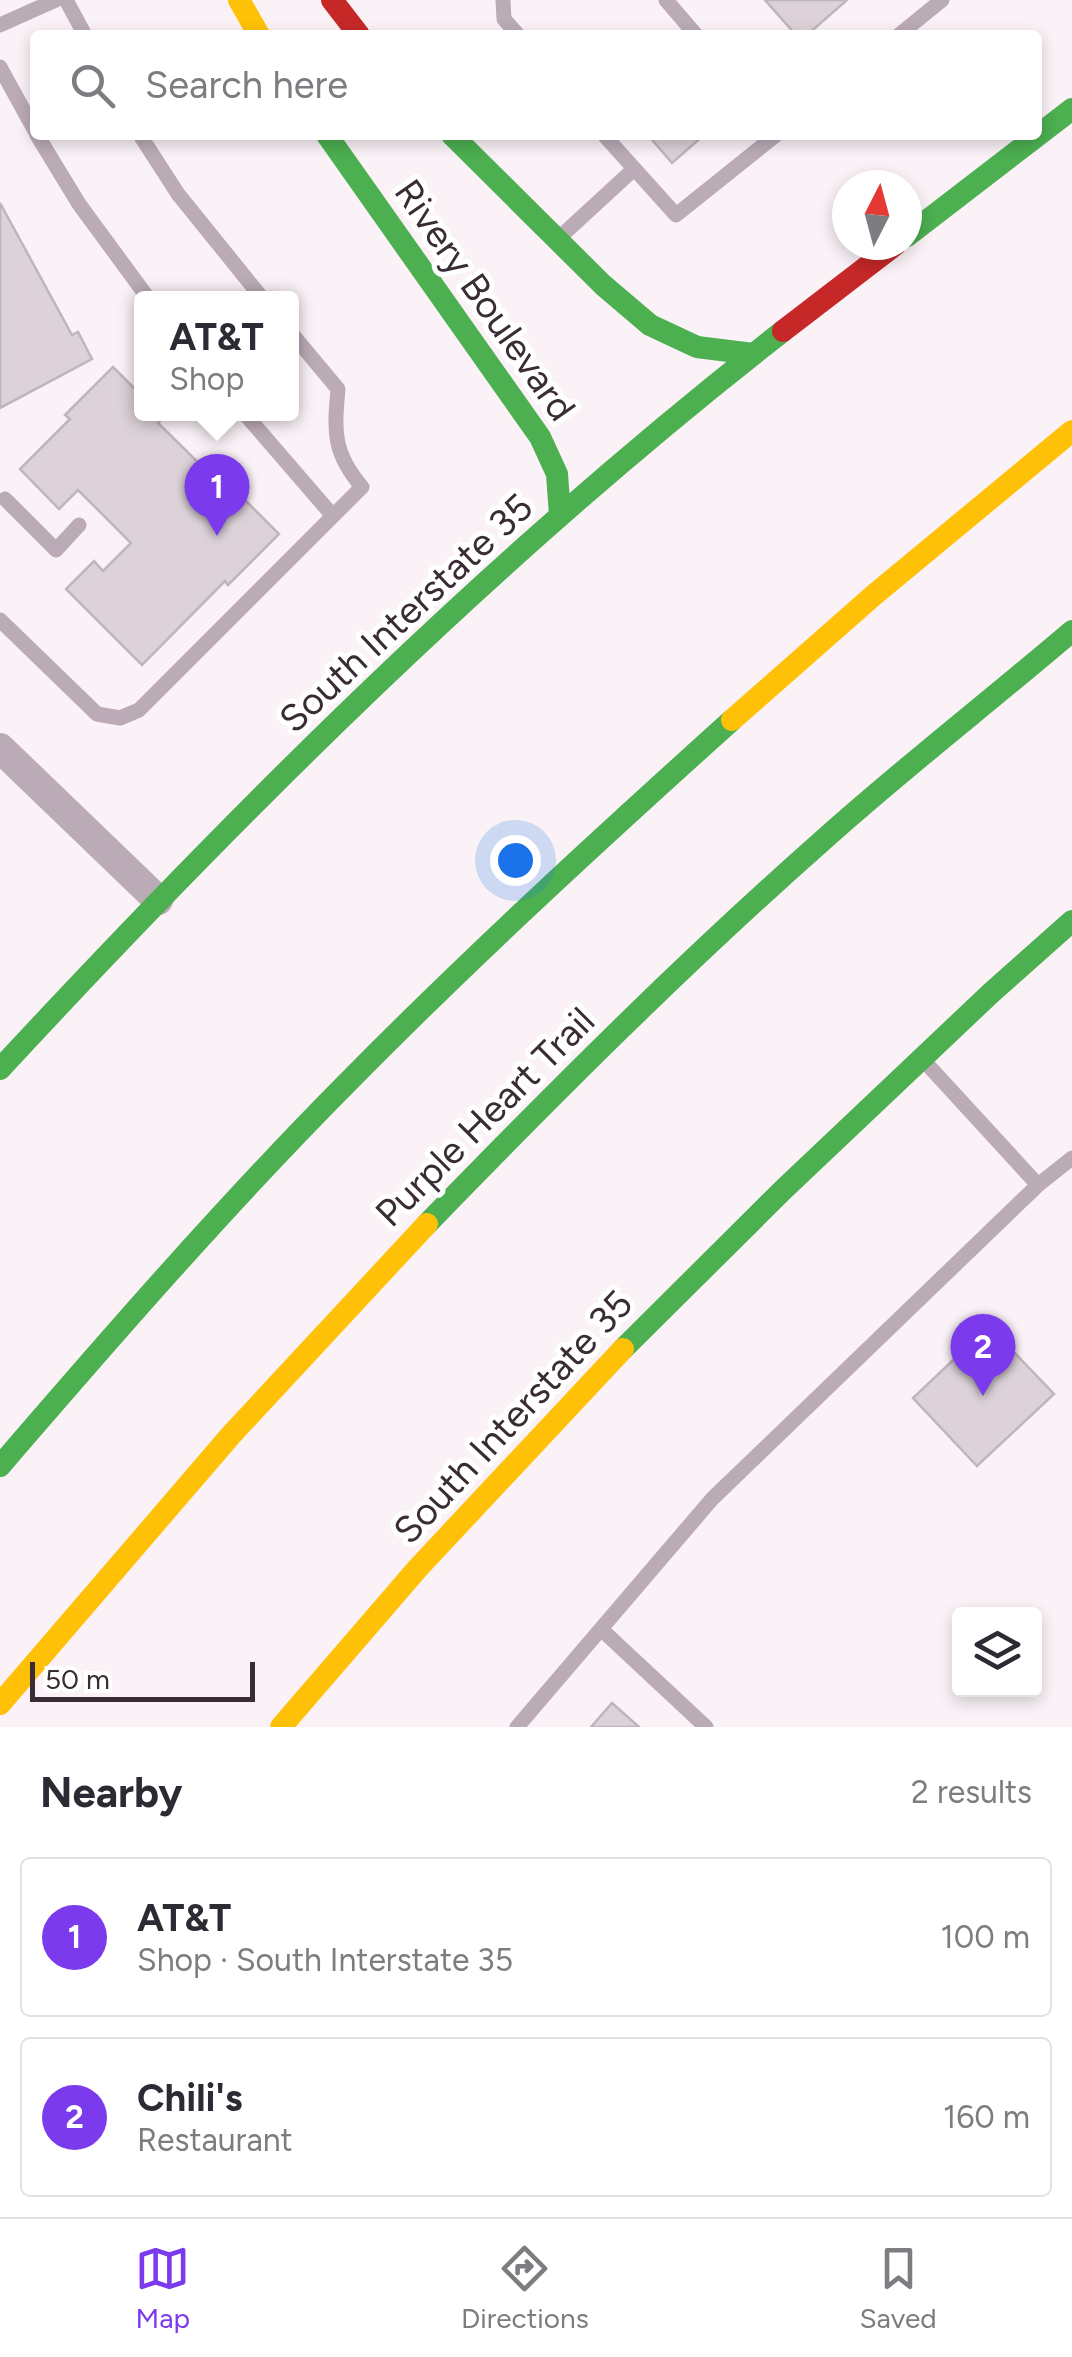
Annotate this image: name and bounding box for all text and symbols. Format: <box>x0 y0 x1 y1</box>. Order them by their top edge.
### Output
search box <box>30 30 1042 140</box>
icon: search <box>65 58 120 113</box>
text: Search here <box>145 62 348 108</box>
north arrow <box>832 170 922 260</box>
street label: Rivery Boulevard <box>385 171 585 429</box>
popup <box>134 291 299 421</box>
text: AT&T <box>169 314 264 360</box>
text: Shop <box>169 360 244 398</box>
pin: 1 <box>184 454 250 536</box>
street label: South Interstate 35 <box>270 484 542 742</box>
your location <box>490 835 541 886</box>
street label: Purple Heart Trail <box>366 998 604 1236</box>
street label: South Interstate 35 <box>384 1281 642 1553</box>
pin: 2 <box>950 1314 1016 1396</box>
map controls <box>952 1607 1042 1697</box>
button: layers <box>952 1607 1042 1697</box>
scale bar <box>30 1657 255 1702</box>
text: 50 m <box>45 1662 110 1696</box>
text: Nearby <box>40 1767 182 1818</box>
text: 2 results <box>911 1773 1032 1811</box>
text: AT&T <box>137 1895 231 1941</box>
text: 1 <box>68 1918 81 1956</box>
text: 100 m <box>941 1918 1030 1956</box>
text: Shop · South Interstate 35 <box>137 1941 513 1979</box>
text: Chili's <box>137 2075 243 2121</box>
text: 2 <box>65 2098 84 2136</box>
text: 160 m <box>943 2098 1030 2136</box>
text: Restaurant <box>137 2121 293 2159</box>
tab: Map <box>135 2241 190 2335</box>
tab: Directions <box>461 2241 589 2335</box>
tab: Saved <box>859 2241 937 2335</box>

